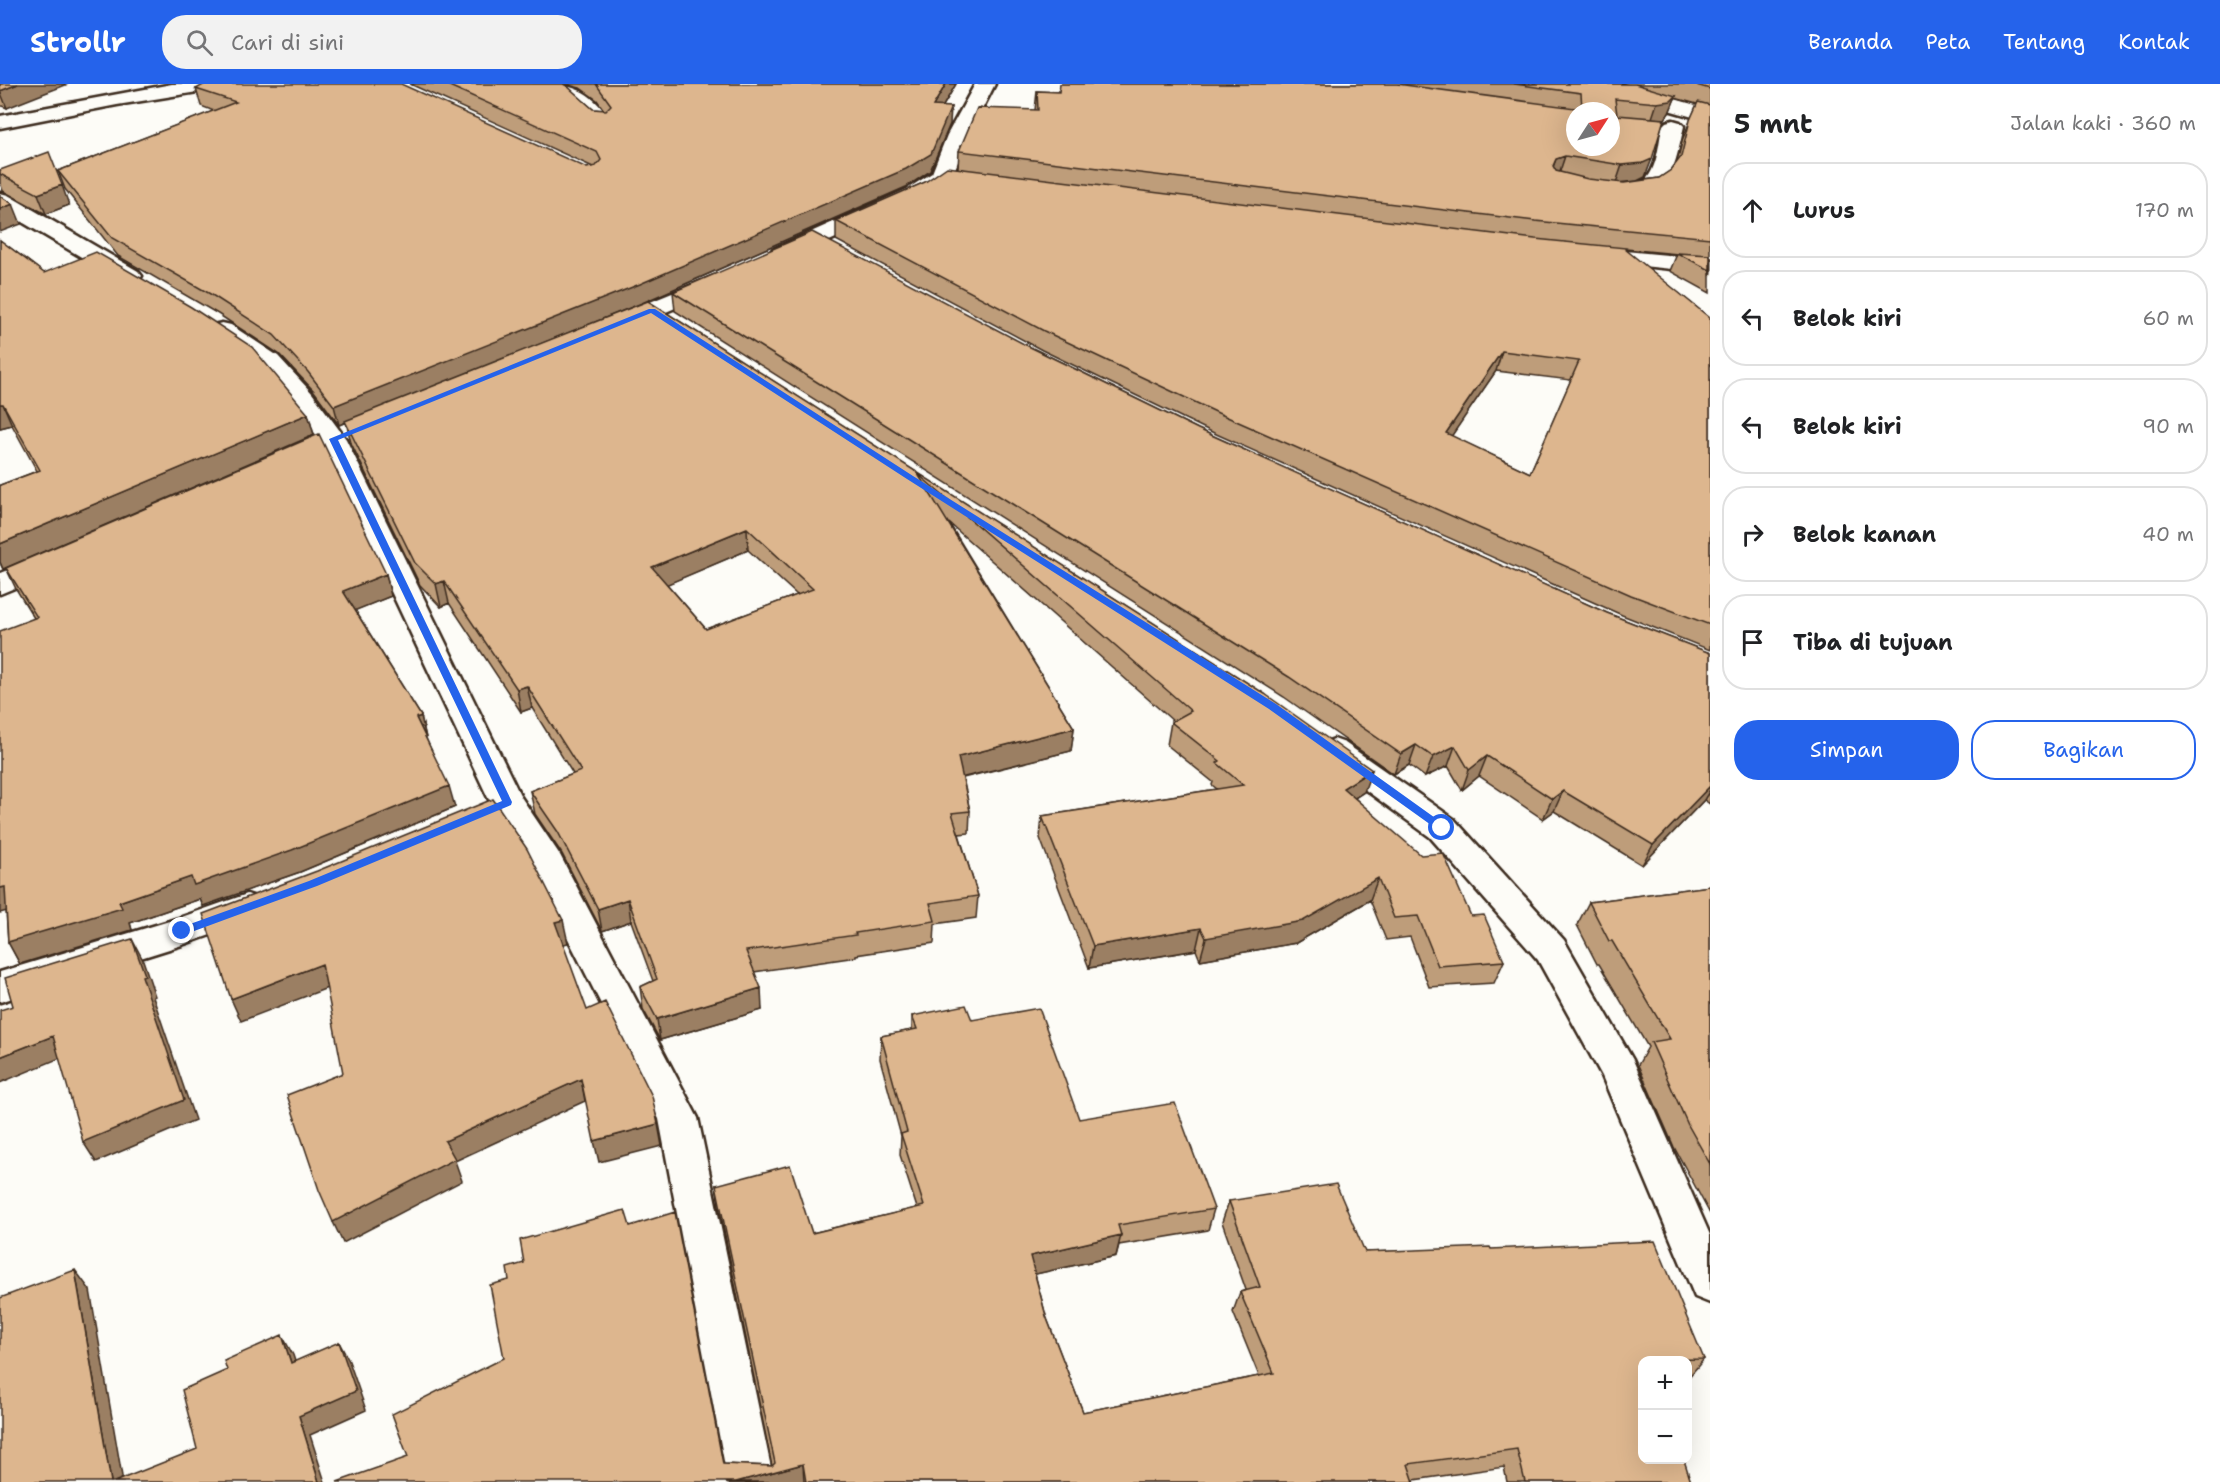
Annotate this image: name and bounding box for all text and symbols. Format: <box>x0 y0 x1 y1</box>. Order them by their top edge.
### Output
search box <box>162 15 582 69</box>
text: Strollr <box>30 23 126 61</box>
icon: search <box>183 26 216 59</box>
text: Cari di sini <box>231 28 344 57</box>
text: Beranda <box>1808 28 1893 56</box>
text: Peta <box>1926 28 1970 56</box>
text: Tentang <box>2003 28 2085 56</box>
text: Kontak <box>2118 28 2190 56</box>
north arrow <box>1566 102 1620 156</box>
text: 5 mnt <box>1734 106 1812 141</box>
text: Jalan kaki · 360 m <box>2010 110 2196 136</box>
icon: ahead <box>1736 194 1769 227</box>
text: Lurus <box>1793 196 1855 225</box>
text: 170 m <box>2135 197 2194 223</box>
icon: left <box>1736 302 1769 335</box>
text: Belok kiri <box>1793 304 1902 333</box>
text: 60 m <box>2142 305 2194 331</box>
icon: left <box>1736 410 1769 443</box>
text: Belok kiri <box>1793 412 1902 441</box>
text: 90 m <box>2142 413 2194 439</box>
icon: right <box>1736 518 1769 551</box>
text: Belok kanan <box>1793 520 1936 549</box>
text: 40 m <box>2142 521 2194 547</box>
icon: arrive <box>1736 626 1769 659</box>
text: Tiba di tujuan <box>1793 628 1953 657</box>
button: Simpan <box>1734 720 1959 780</box>
button: Bagikan <box>1971 720 2196 780</box>
route start <box>1428 814 1454 840</box>
route end <box>168 917 194 943</box>
map controls <box>1638 1356 1692 1464</box>
button: + <box>1638 1356 1692 1410</box>
button: − <box>1638 1410 1692 1464</box>

